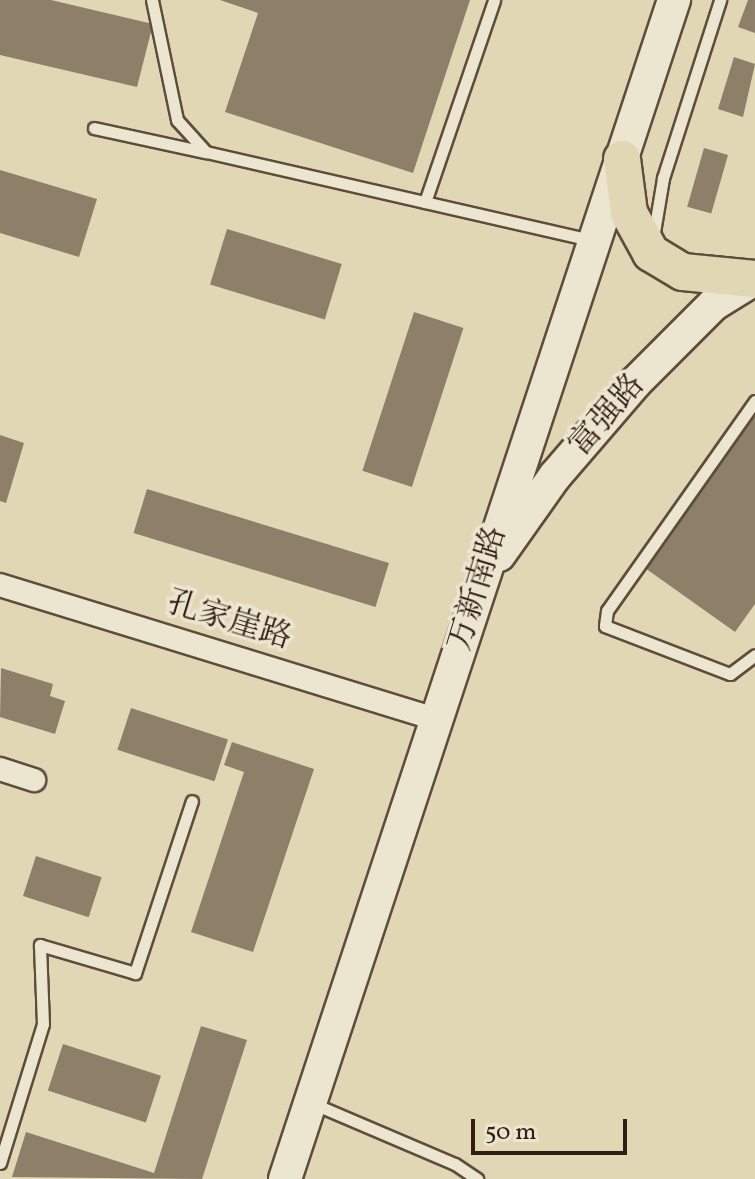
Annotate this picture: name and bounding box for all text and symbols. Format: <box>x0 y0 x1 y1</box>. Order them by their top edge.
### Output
street label: 富强路 <box>562 367 654 465</box>
street label: 万新南路 <box>442 522 516 656</box>
street label: 孔家崖路 <box>162 585 296 659</box>
scale bar <box>475 1103 631 1153</box>
text: 50 m <box>485 1116 537 1150</box>

